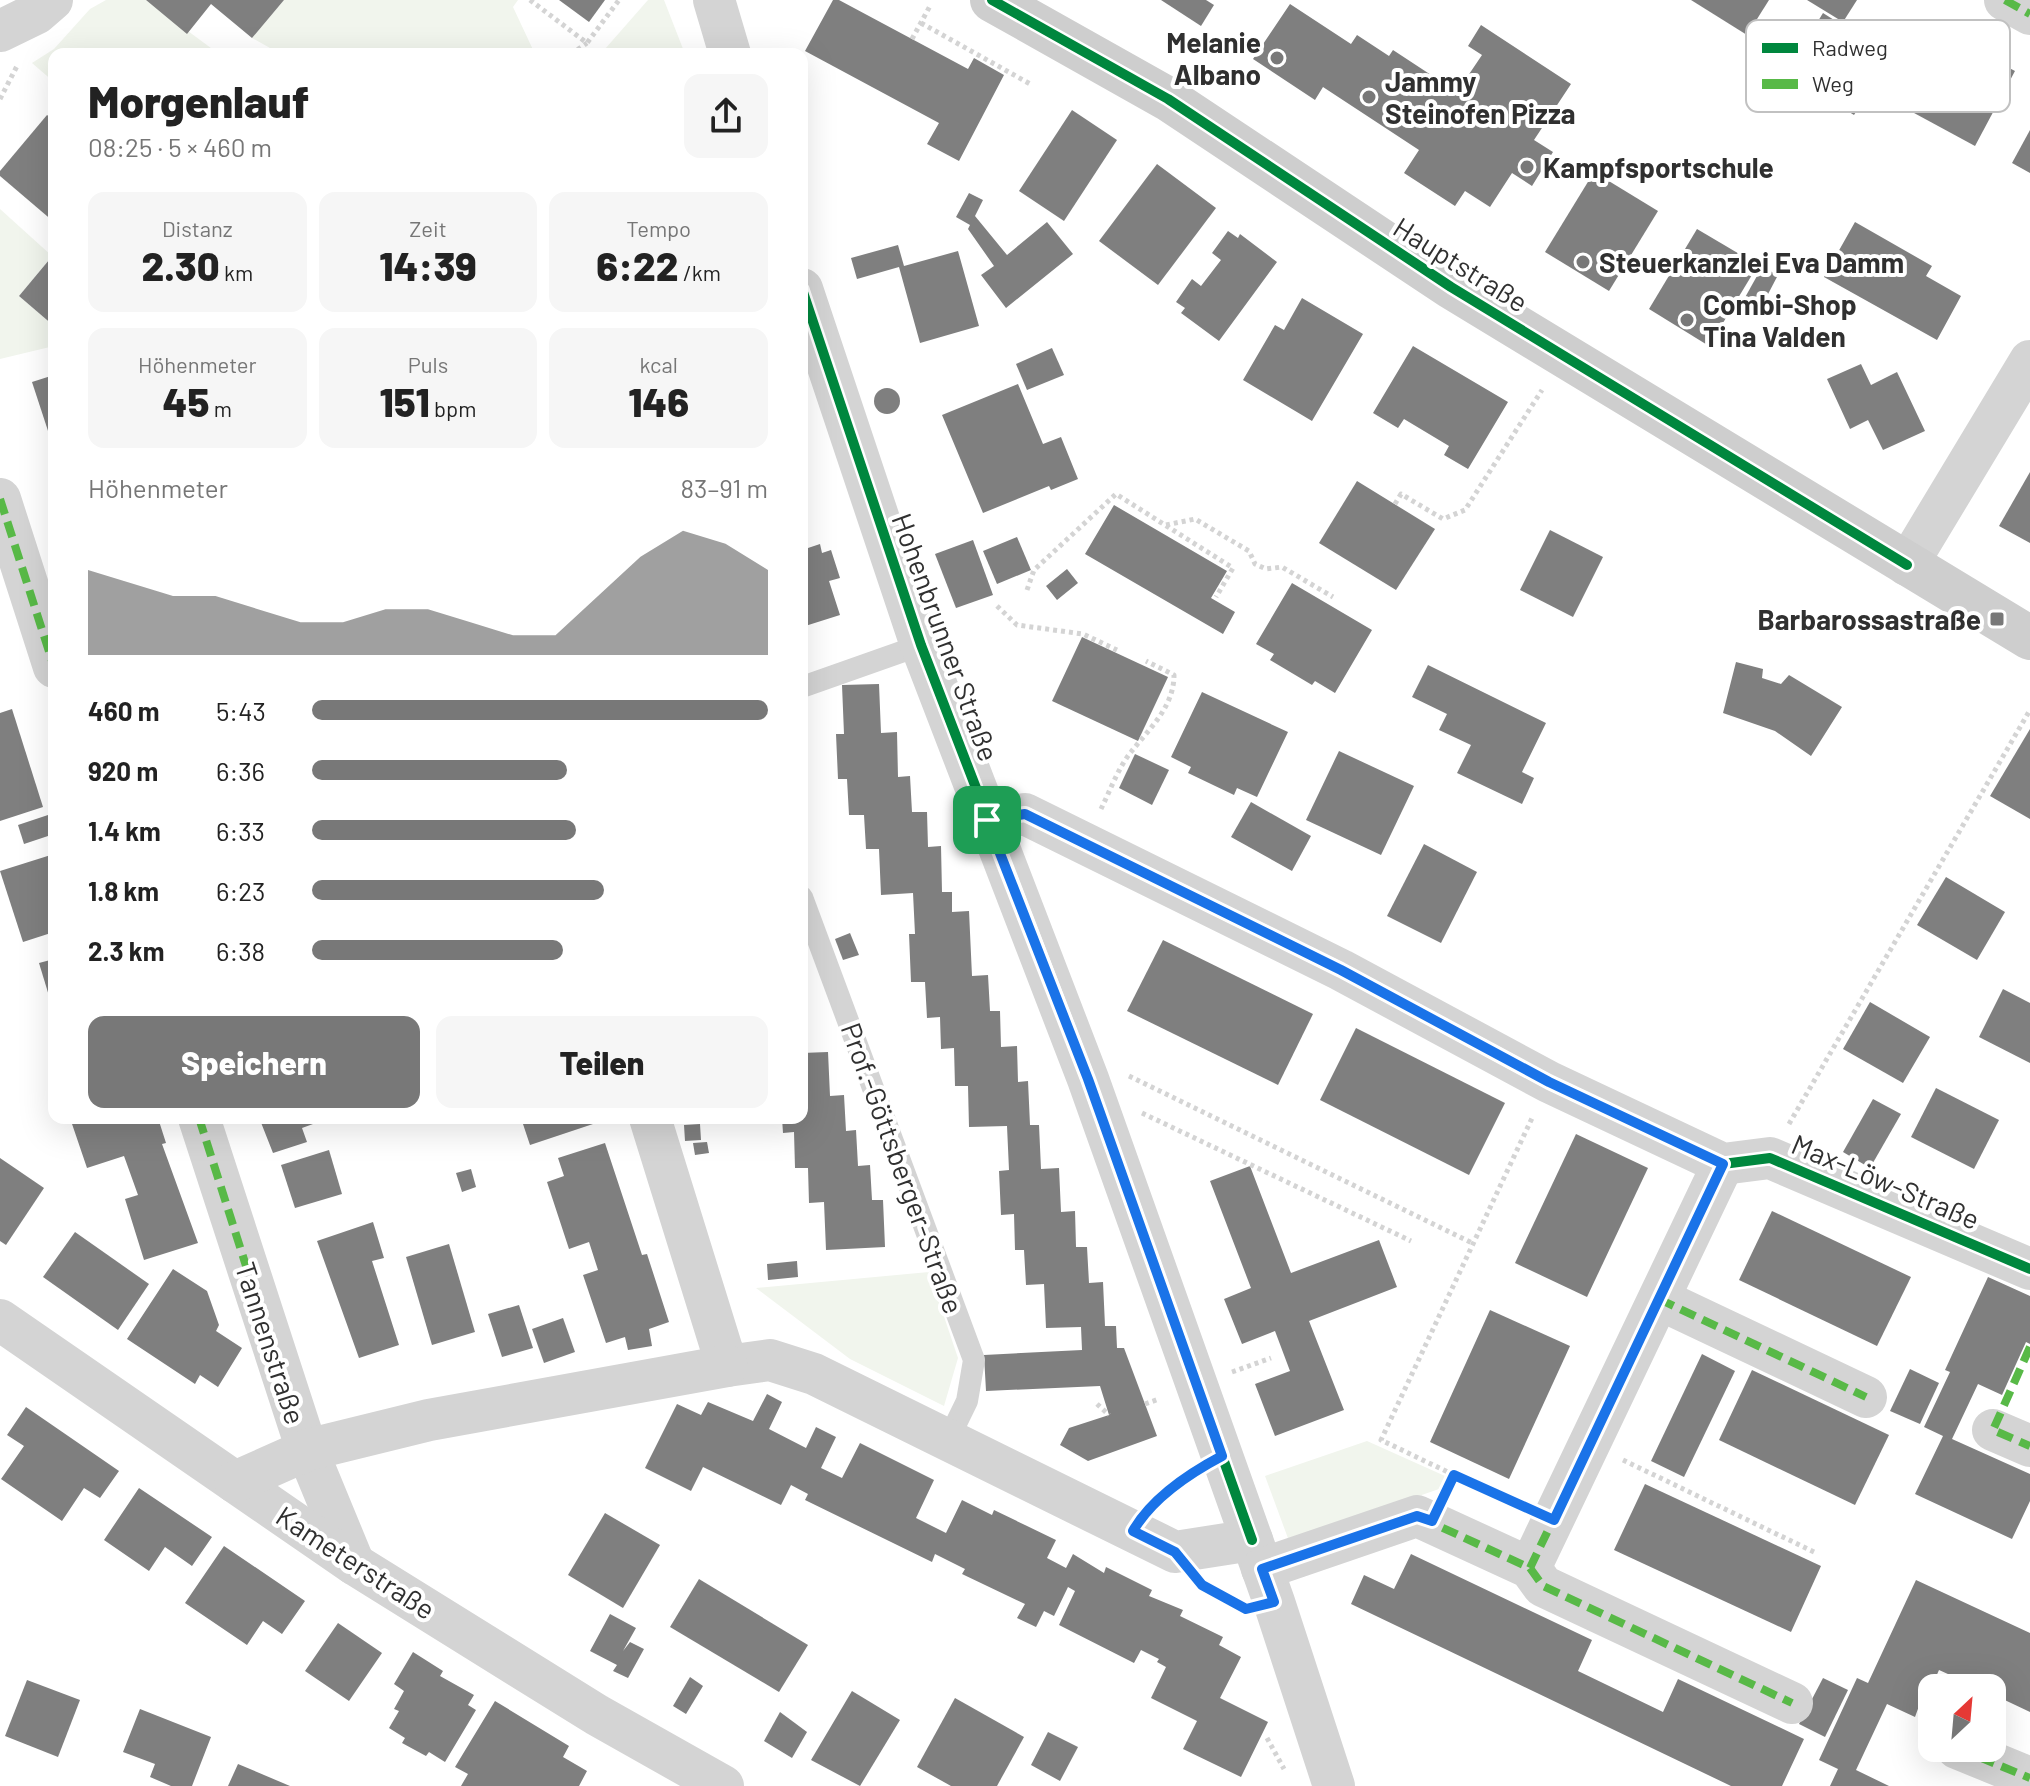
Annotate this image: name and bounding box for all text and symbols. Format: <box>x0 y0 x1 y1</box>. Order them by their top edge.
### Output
legend <box>1746 20 2010 112</box>
place label: Melanie Albano <box>1166 25 1261 91</box>
text: Radweg <box>1812 34 1888 60</box>
marker: Melanie Albano <box>1268 49 1286 67</box>
place label: Jammy Steinofen Pizza <box>1385 64 1576 130</box>
text: Weg <box>1812 70 1854 96</box>
text: Morgenlauf <box>88 74 309 127</box>
button: share <box>684 74 768 158</box>
marker: Jammy Steinofen Pizza <box>1360 88 1378 106</box>
text: 08:25 · 5 × 460 m <box>88 131 272 162</box>
place label: Kampfsportschule <box>1543 150 1774 184</box>
marker: Kampfsportschule <box>1518 158 1536 176</box>
street label: Hauptstraße <box>1388 209 1534 319</box>
text: Distanz <box>162 215 233 241</box>
text: Zeit <box>409 215 447 241</box>
text: Tempo <box>626 215 691 241</box>
text: 2.30 <box>141 241 220 289</box>
text: 14:39 <box>379 241 477 289</box>
text: 6:22 <box>596 241 679 289</box>
place label: Steuerkanzlei Eva Damm <box>1599 245 1904 279</box>
marker: Steuerkanzlei Eva Damm <box>1574 253 1592 271</box>
text: km <box>220 259 253 285</box>
text: /km <box>679 259 721 285</box>
place label: Combi-Shop Tina Valden <box>1703 287 1857 353</box>
marker: Combi-Shop Tina Valden <box>1678 311 1696 329</box>
text: Höhenmeter <box>138 351 257 377</box>
text: Puls <box>408 351 448 377</box>
text: kcal <box>639 351 678 377</box>
text: 45 <box>163 377 209 425</box>
text: 151 <box>380 377 430 425</box>
text: 146 <box>628 377 689 425</box>
text: m <box>209 395 232 421</box>
text: bpm <box>430 395 476 421</box>
text: Höhenmeter <box>88 472 228 503</box>
text: 83–91 m <box>681 472 768 503</box>
street label: Hohenbrunner Straße <box>885 508 1007 766</box>
place label: Barbarossastraße <box>1758 602 1981 636</box>
marker: Barbarossastraße <box>1988 610 2006 628</box>
text: 460 m <box>88 695 159 726</box>
text: 5:43 <box>216 695 266 726</box>
text: 920 m <box>88 755 158 786</box>
text: 6:36 <box>216 755 265 786</box>
pin <box>953 786 1021 854</box>
icon: arrive <box>965 798 1009 842</box>
text: 1.4 km <box>88 815 161 846</box>
text: 6:33 <box>216 815 265 846</box>
text: 1.8 km <box>88 875 159 906</box>
text: 6:23 <box>216 875 265 906</box>
text: 2.3 km <box>88 935 164 966</box>
text: 6:38 <box>216 935 265 966</box>
button: Speichern <box>88 1016 420 1108</box>
button: Teilen <box>436 1016 768 1108</box>
street label: Prof.-Göttsberger-Straße <box>835 1018 971 1318</box>
street label: Max-Löw-Straße <box>1787 1126 1985 1236</box>
street label: Tannenstraße <box>229 1258 313 1428</box>
street label: Kameterstraße <box>270 1498 442 1626</box>
north arrow <box>1918 1674 2006 1762</box>
map controls <box>1918 1674 2006 1762</box>

